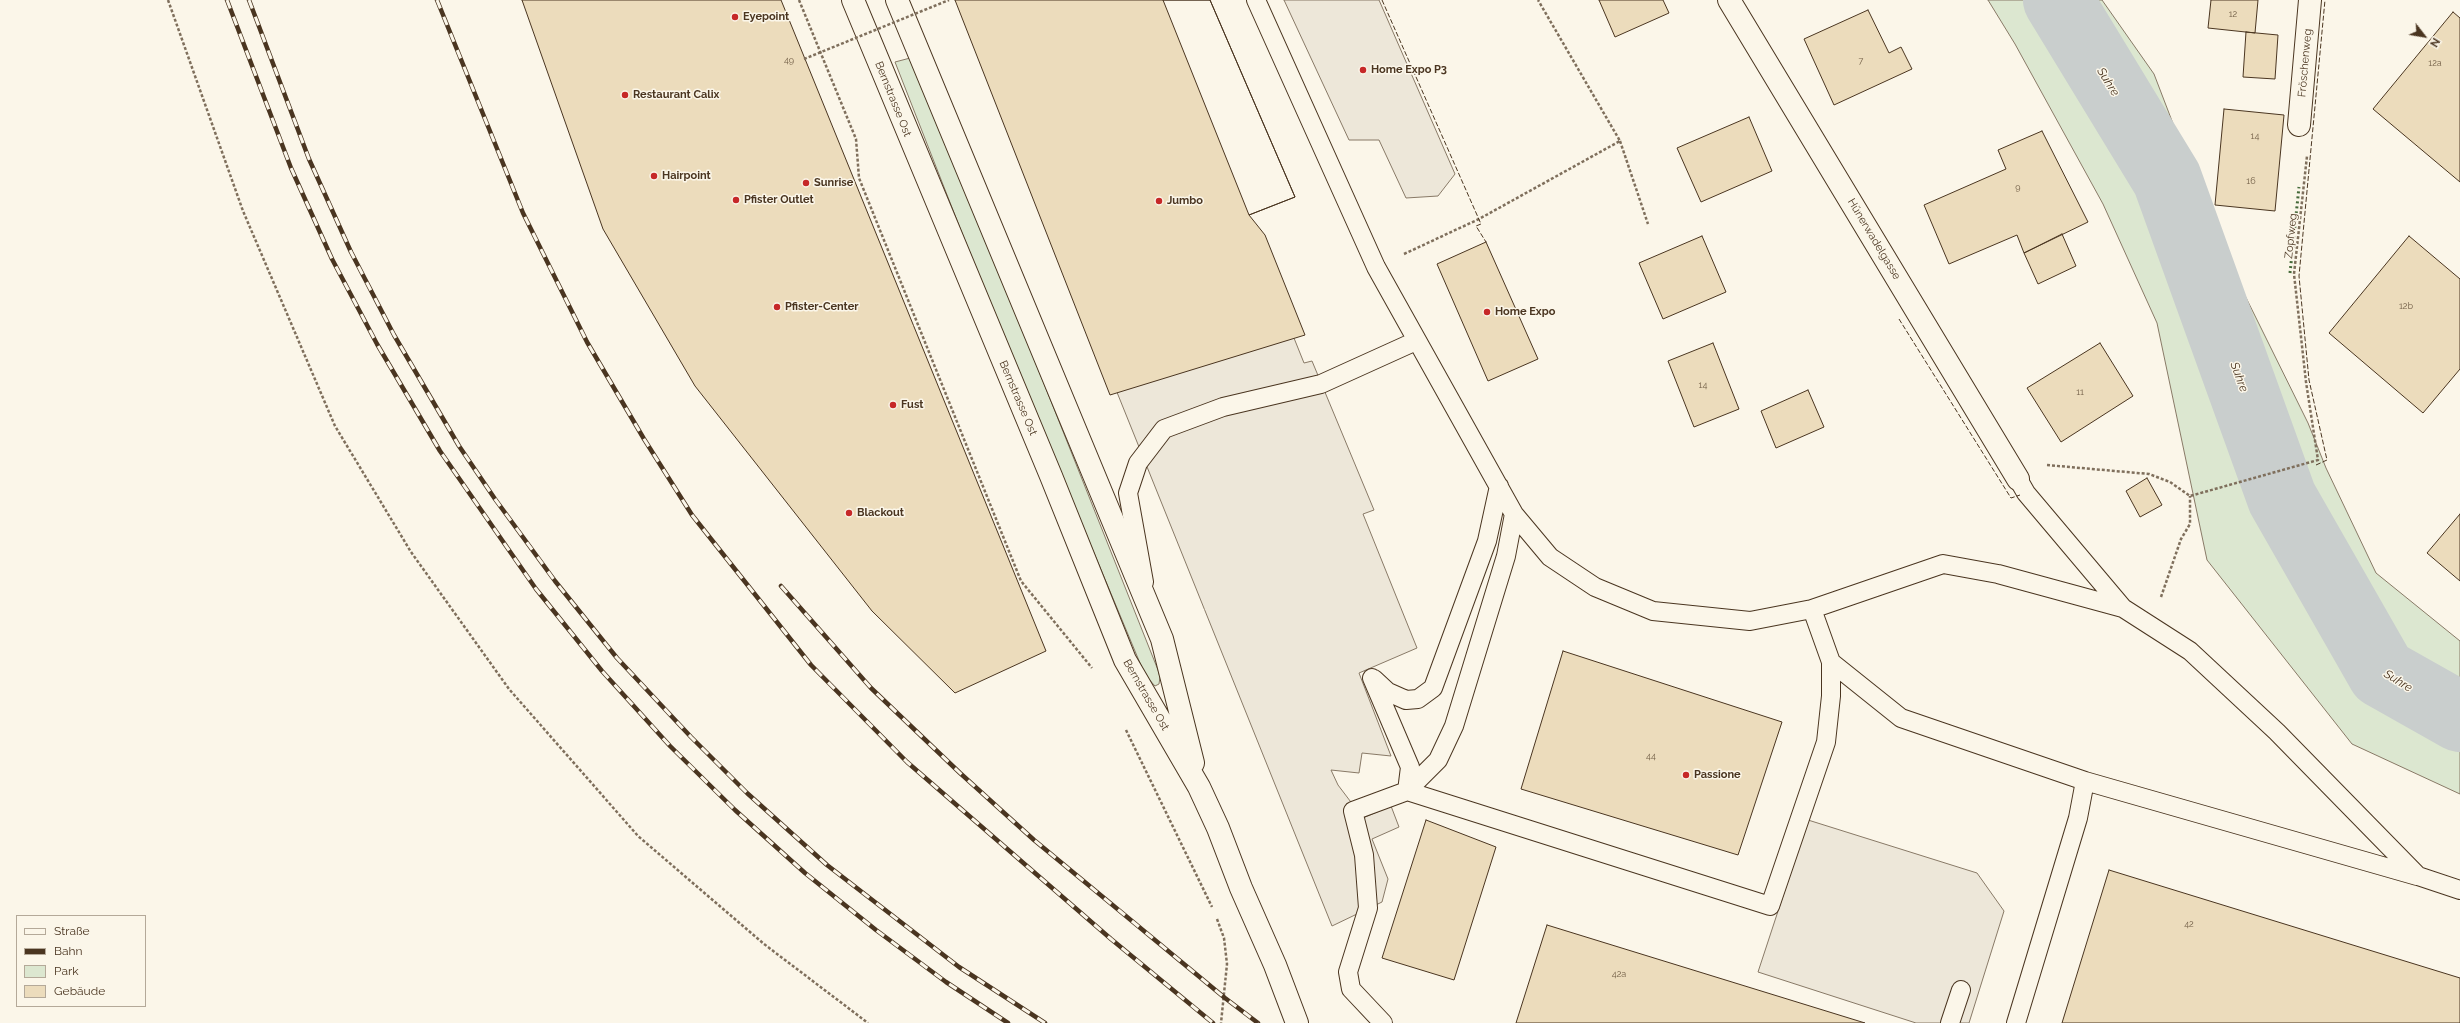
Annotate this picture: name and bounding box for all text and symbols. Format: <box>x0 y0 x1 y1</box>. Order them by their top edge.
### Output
house number: 12 <box>2229 9 2237 19</box>
place label: Eyepoint <box>743 10 789 24</box>
marker: Eyepoint <box>730 12 740 22</box>
north arrow <box>2404 16 2444 56</box>
street label: Fröschenweg <box>2295 28 2315 98</box>
text: N <box>2427 35 2442 49</box>
house number: 49 <box>784 55 794 65</box>
house number: 7 <box>1859 56 1863 66</box>
house number: 12a <box>2428 58 2442 68</box>
street label: Bernstrasse Ost <box>872 59 914 139</box>
place label: Home Expo P3 <box>1371 63 1447 77</box>
marker: Home Expo P3 <box>1358 65 1368 75</box>
water label: Suhre <box>2094 65 2122 99</box>
place label: Restaurant Calix <box>633 88 719 102</box>
marker: Restaurant Calix <box>620 90 630 100</box>
house number: 14 <box>2251 131 2259 141</box>
place label: Hairpoint <box>662 169 711 183</box>
marker: Hairpoint <box>649 171 659 181</box>
place label: Sunrise <box>814 176 853 190</box>
house number: 16 <box>2246 176 2256 186</box>
marker: Sunrise <box>801 178 811 188</box>
house number: 9 <box>2015 182 2021 192</box>
place label: Pfister Outlet <box>744 193 814 207</box>
place label: Jumbo <box>1167 194 1203 208</box>
marker: Pfister Outlet <box>731 195 741 205</box>
marker: Jumbo <box>1154 196 1164 206</box>
street label: Hünerwadelgasse <box>1845 196 1903 282</box>
street label: Zopfweg <box>2282 213 2300 259</box>
place label: Pfister-Center <box>785 300 859 314</box>
house number: 12b <box>2399 301 2413 311</box>
marker: Pfister-Center <box>772 302 782 312</box>
place label: Home Expo <box>1495 305 1555 319</box>
marker: Home Expo <box>1482 307 1492 317</box>
street label: Bernstrasse Ost <box>996 359 1040 437</box>
water label: Suhre <box>2227 360 2251 394</box>
house number: 14 <box>1699 380 1707 390</box>
house number: 11 <box>2076 387 2084 397</box>
place label: Fust <box>901 398 924 412</box>
marker: Fust <box>888 400 898 410</box>
place label: Blackout <box>857 506 904 520</box>
marker: Blackout <box>844 508 854 518</box>
street label: Bernstrasse Ost <box>1120 657 1172 733</box>
water label: Suhre <box>2381 667 2415 695</box>
house number: 44 <box>1646 751 1656 761</box>
place label: Passione <box>1694 768 1741 782</box>
marker: Passione <box>1681 770 1691 780</box>
legend <box>16 915 146 1007</box>
house number: 42 <box>2184 919 2194 929</box>
text: Straße <box>54 924 90 938</box>
text: Bahn <box>54 944 83 958</box>
text: Park <box>54 964 79 978</box>
house number: 42a <box>1612 969 1626 979</box>
text: Gebäude <box>54 984 105 998</box>

